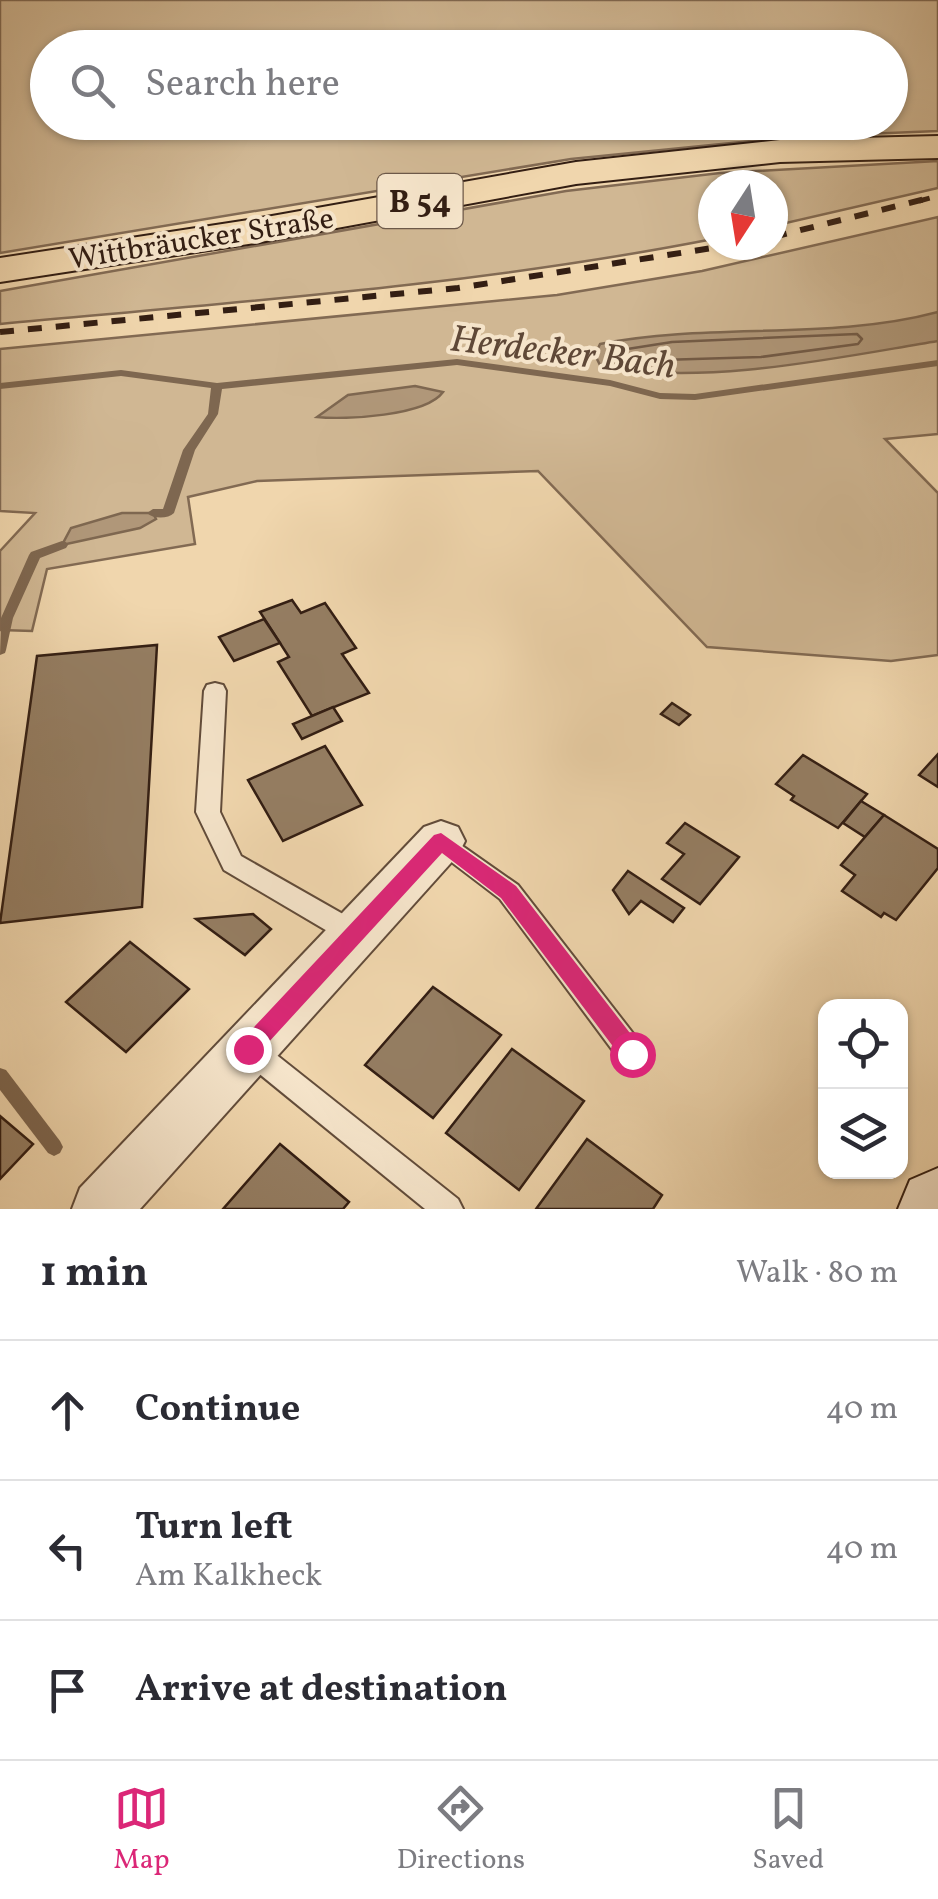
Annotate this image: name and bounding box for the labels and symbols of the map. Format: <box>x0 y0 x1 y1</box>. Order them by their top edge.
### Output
north arrow <box>698 170 788 260</box>
road number: B 54 <box>378 174 462 228</box>
street label: Wittbräucker Straße <box>66 198 337 282</box>
water label: Herdecker Bach <box>447 314 678 395</box>
route end <box>226 1027 272 1073</box>
route start <box>610 1032 656 1078</box>

